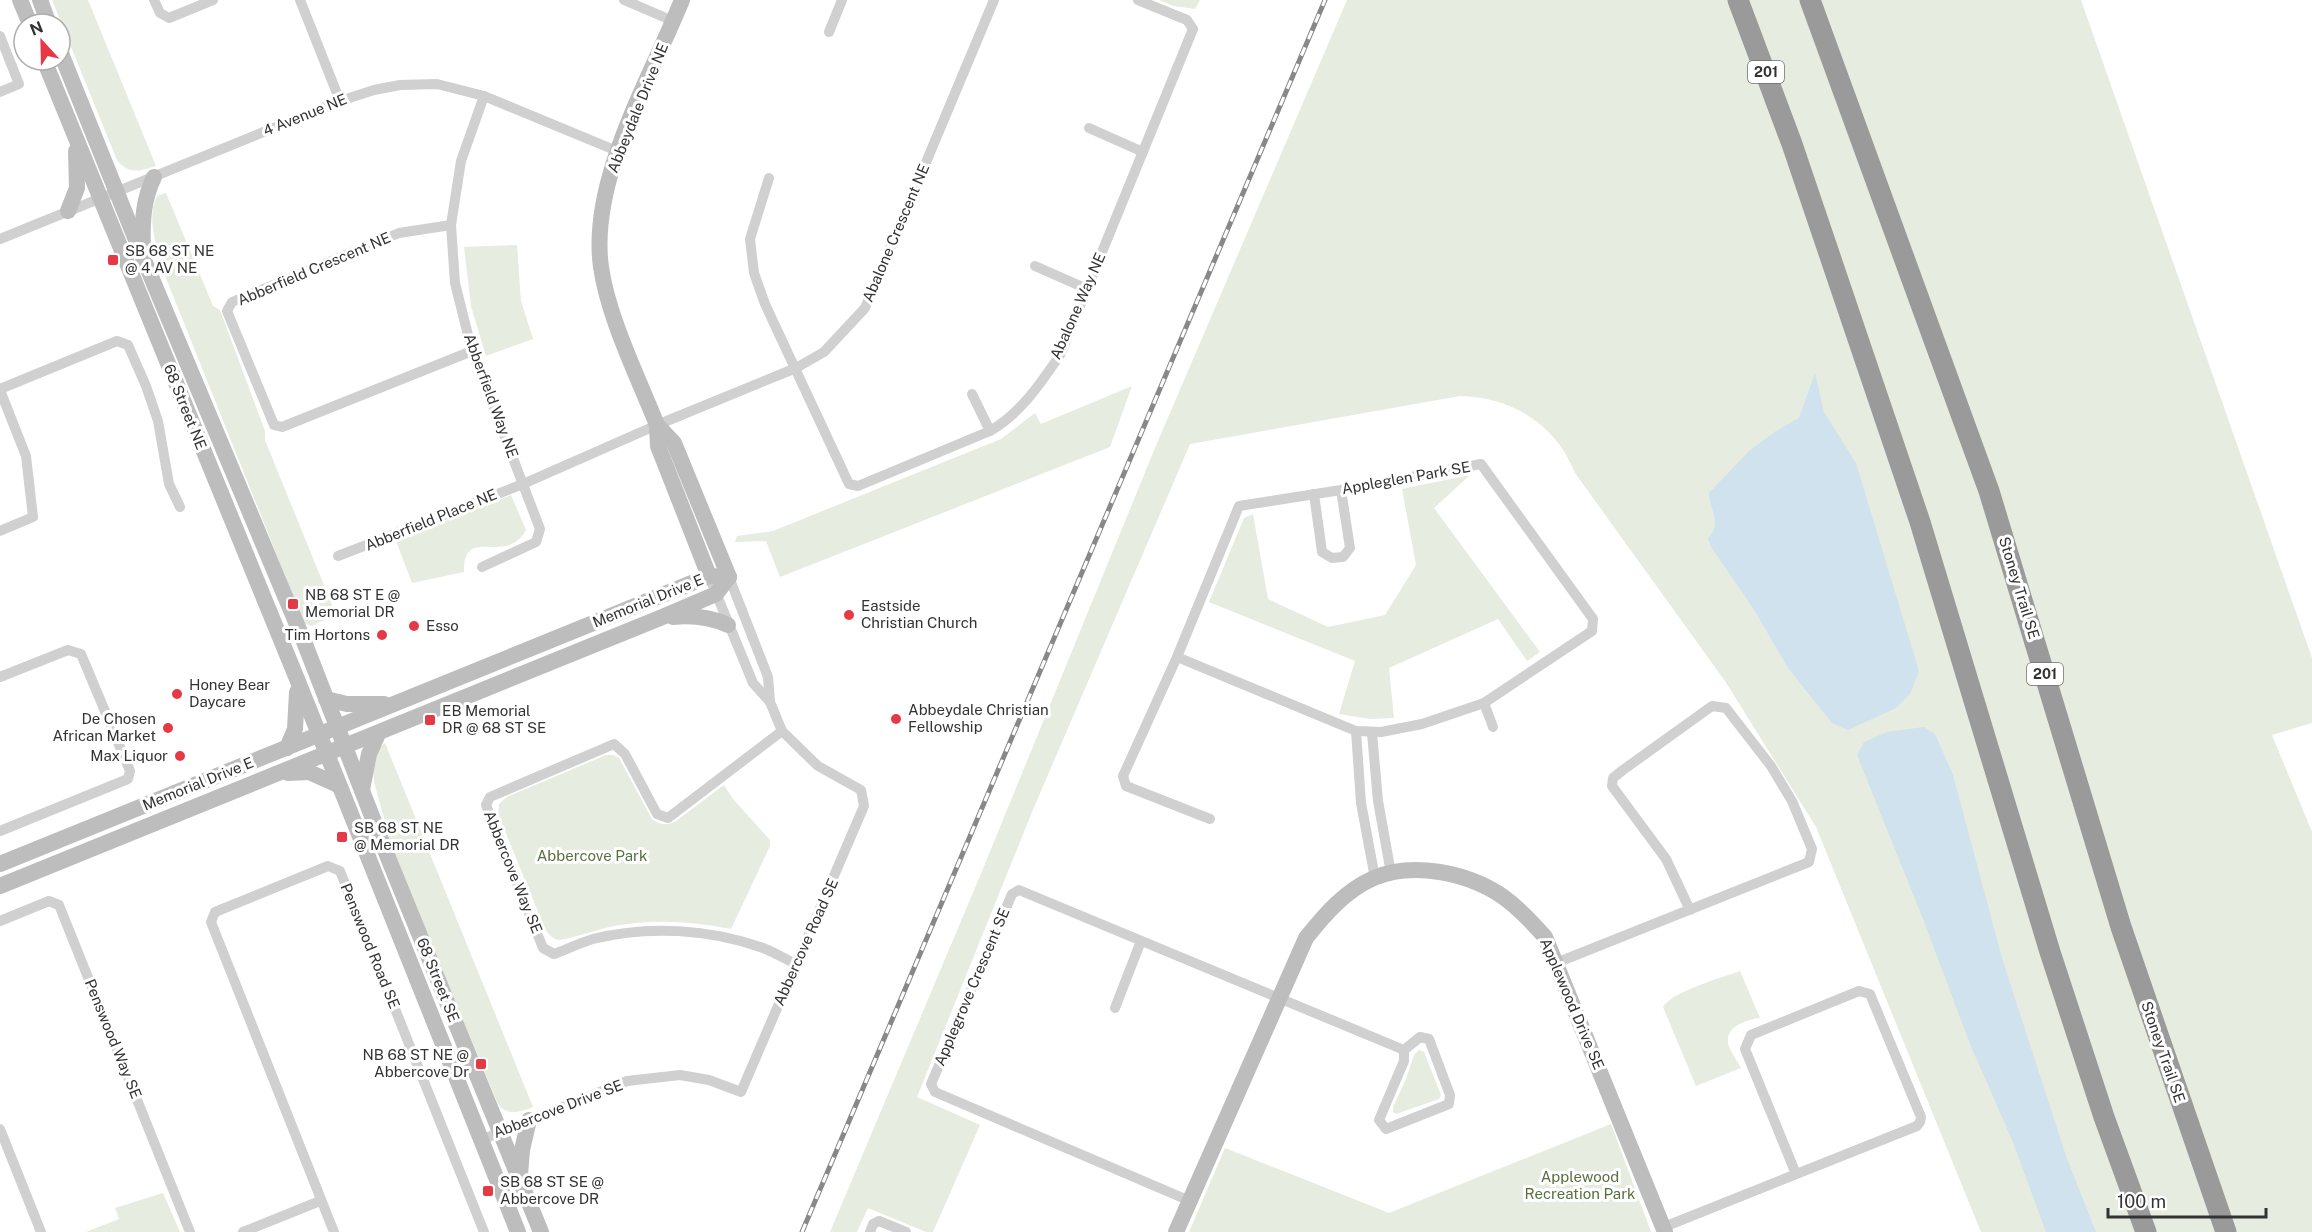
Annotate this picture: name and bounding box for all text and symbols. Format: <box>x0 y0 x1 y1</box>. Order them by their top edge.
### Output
north arrow <box>12 12 72 72</box>
text: N <box>27 17 46 40</box>
street label: Abbeydale Drive NE <box>604 41 671 175</box>
road number: 201 <box>1748 61 1784 83</box>
street label: 4 Avenue NE <box>260 90 349 139</box>
street label: Abalone Crescent NE <box>859 161 932 304</box>
street label: Abberfield Crescent NE <box>235 229 393 309</box>
place label: SB 68 ST NE @ 4 AV NE <box>125 242 214 276</box>
street label: Abalone Way NE <box>1046 250 1109 362</box>
marker: SB 68 ST NE @ 4 AV NE <box>106 253 120 267</box>
street label: Abberfield Way NE <box>461 331 522 460</box>
street label: 68 Street NE <box>161 362 210 452</box>
street label: Appleglen Park SE <box>1340 458 1472 497</box>
street label: Abberfield Place NE <box>362 485 499 554</box>
street label: Stoney Trail SE <box>1996 535 2043 641</box>
street label: Memorial Drive E <box>590 571 706 631</box>
place label: NB 68 ST E @ Memorial DR <box>305 586 400 620</box>
marker: NB 68 ST E @ Memorial DR <box>286 597 300 611</box>
place label: Eastside Christian Church <box>861 597 977 631</box>
marker: Eastside Christian Church <box>842 608 856 622</box>
place label: Esso <box>426 617 459 634</box>
marker: Esso <box>407 619 421 633</box>
place label: Tim Hortons <box>285 626 370 643</box>
marker: Tim Hortons <box>375 628 389 642</box>
road number: 201 <box>2027 663 2063 685</box>
place label: Honey Bear Daycare <box>189 676 270 710</box>
marker: Honey Bear Daycare <box>170 687 184 701</box>
place label: Abbeydale Christian Fellowship <box>908 701 1049 735</box>
place label: EB Memorial DR @ 68 ST SE <box>442 702 546 736</box>
place label: De Chosen African Market <box>53 710 156 744</box>
marker: Abbeydale Christian Fellowship <box>889 712 903 726</box>
marker: EB Memorial DR @ 68 ST SE <box>423 713 437 727</box>
marker: De Chosen African Market <box>161 721 175 735</box>
place label: Max Liquor <box>90 747 168 764</box>
marker: Max Liquor <box>173 749 187 763</box>
street label: Memorial Drive E <box>140 754 256 814</box>
street label: Abbercove Way SE <box>481 808 546 936</box>
place label: SB 68 ST NE @ Memorial DR <box>354 819 460 853</box>
marker: SB 68 ST NE @ Memorial DR <box>335 830 349 844</box>
park label: Abbercove Park <box>537 847 647 864</box>
street label: Abbercove Road SE <box>770 876 841 1008</box>
street label: Penswood Road SE <box>338 881 403 1011</box>
street label: Applegrove Crescent SE <box>931 905 1013 1068</box>
street label: 68 Street SE <box>414 935 463 1024</box>
street label: Applewood Drive SE <box>1537 936 1608 1072</box>
street label: Penswood Way SE <box>82 977 145 1101</box>
street label: Stoney Trail SE <box>2138 999 2189 1105</box>
place label: NB 68 ST NE @ Abbercove Dr <box>363 1046 469 1080</box>
marker: NB 68 ST NE @ Abbercove Dr <box>474 1057 488 1071</box>
street label: Abbercove Drive SE <box>491 1076 625 1141</box>
park label: Applewood Recreation Park <box>1525 1168 1635 1202</box>
place label: SB 68 ST SE @ Abbercove DR <box>500 1173 604 1207</box>
scale bar <box>2108 1181 2266 1219</box>
marker: SB 68 ST SE @ Abbercove DR <box>481 1184 495 1198</box>
text: 100 m <box>2117 1191 2166 1212</box>

